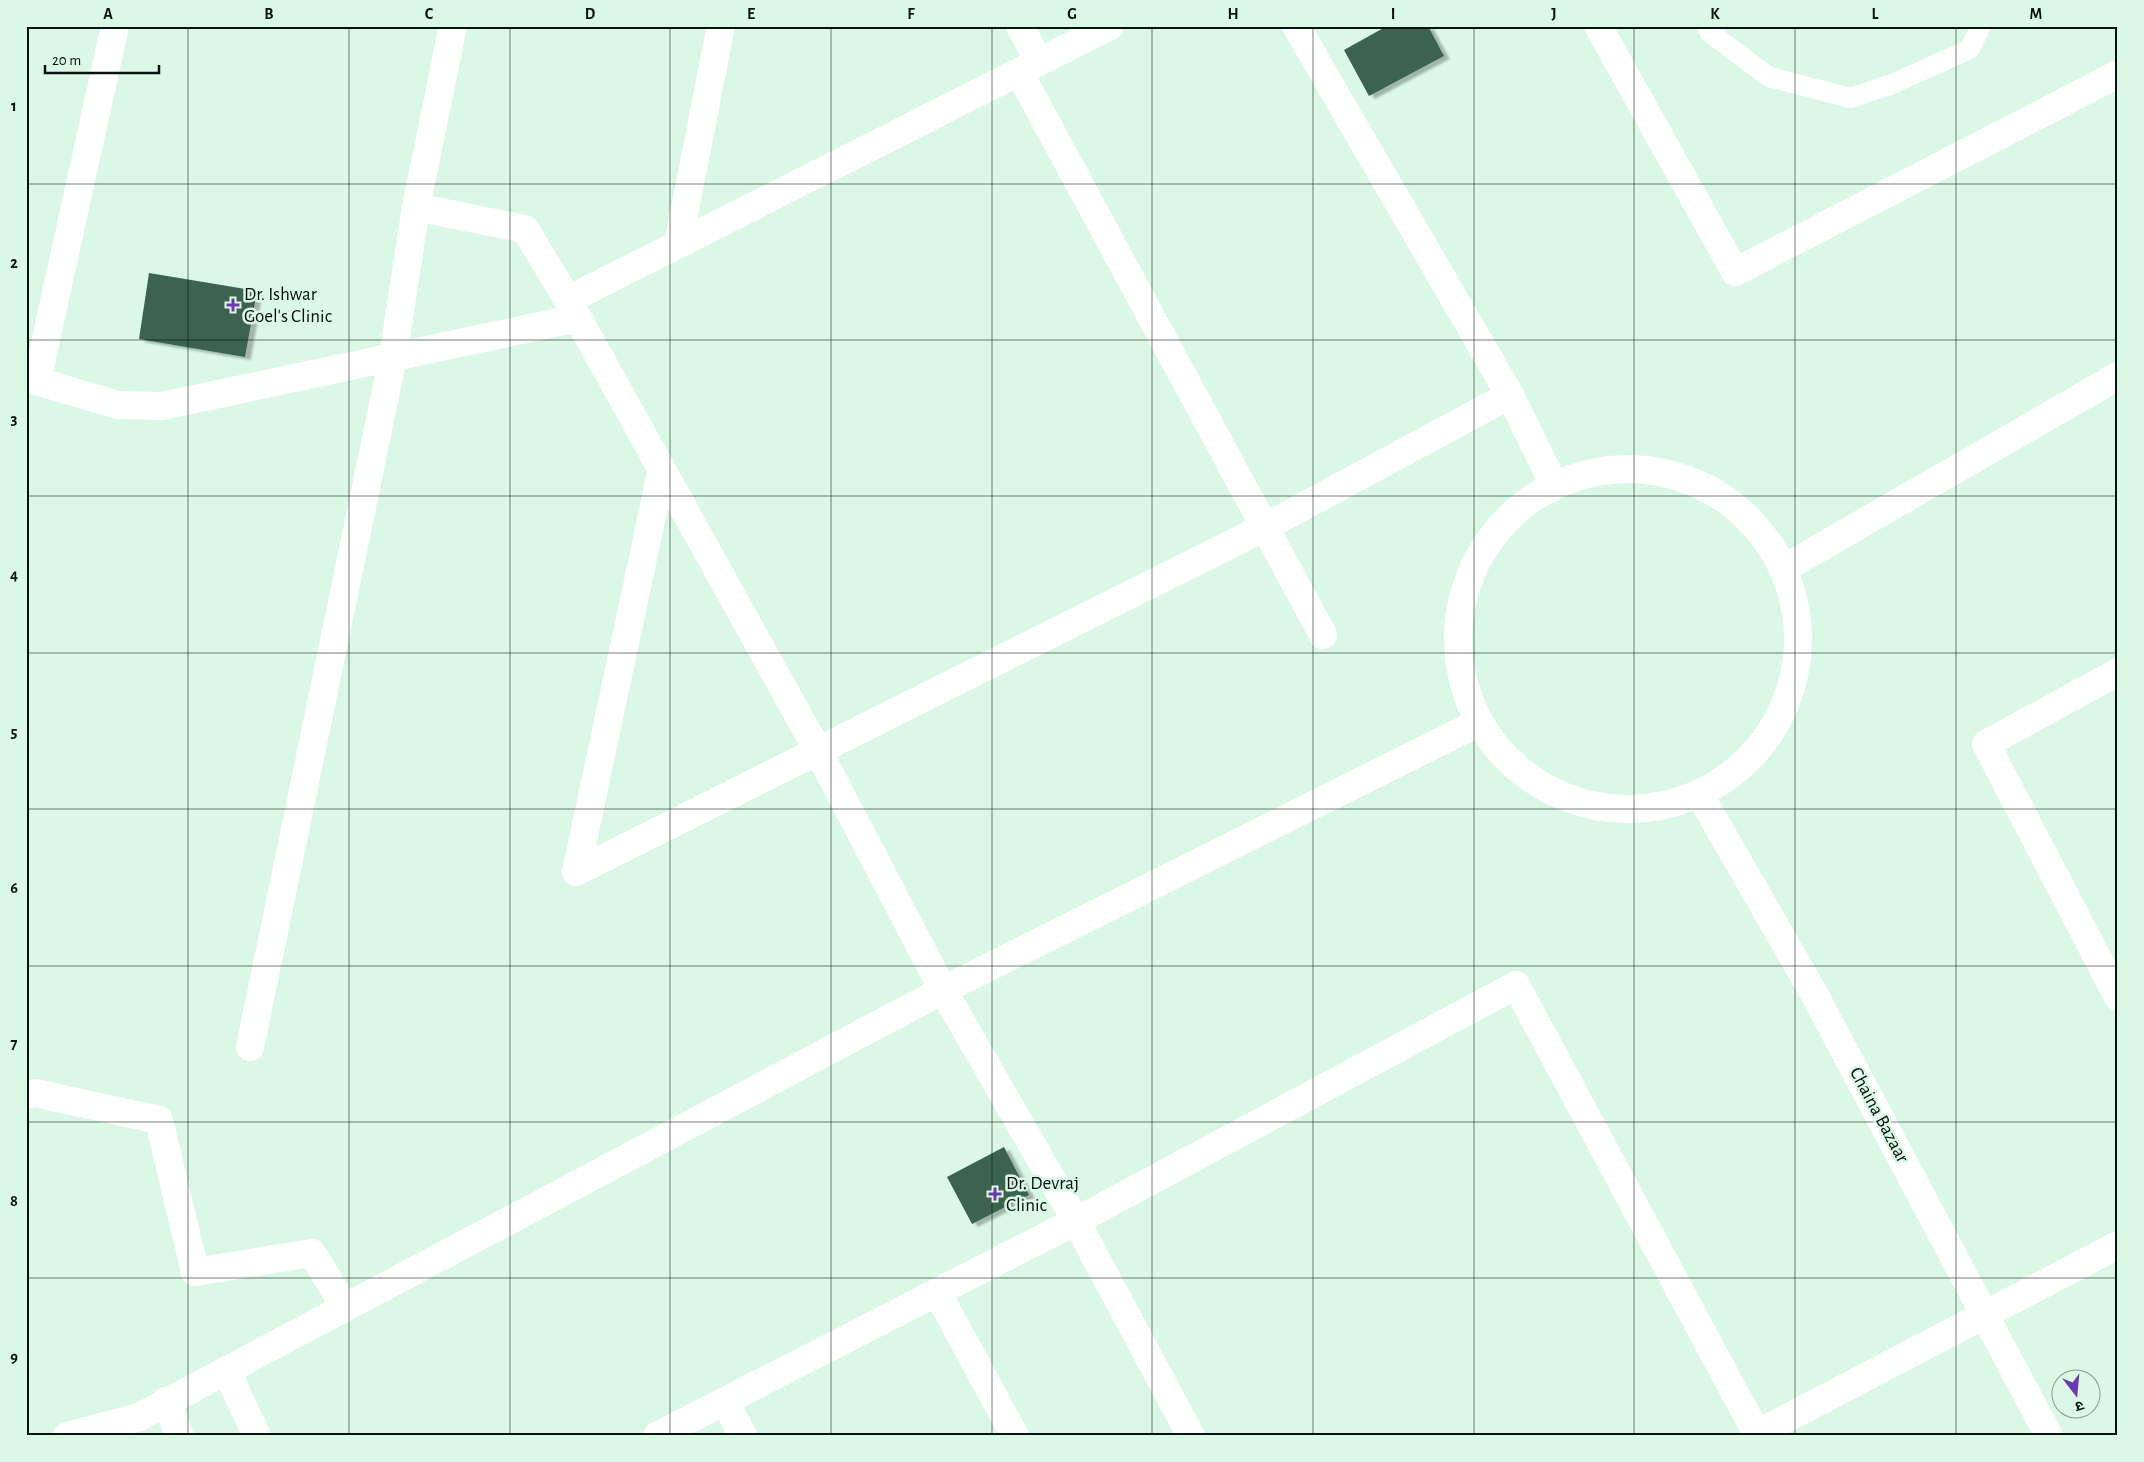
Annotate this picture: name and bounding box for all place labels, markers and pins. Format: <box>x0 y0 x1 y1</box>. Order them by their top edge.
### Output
place label: Dr. Ishwar Goel's Clinic <box>244 285 332 326</box>
marker: Dr. Ishwar Goel's Clinic <box>226 298 240 312</box>
place label: Dr. Devraj Clinic <box>1006 1174 1079 1215</box>
marker: Dr. Devraj Clinic <box>988 1187 1002 1201</box>

